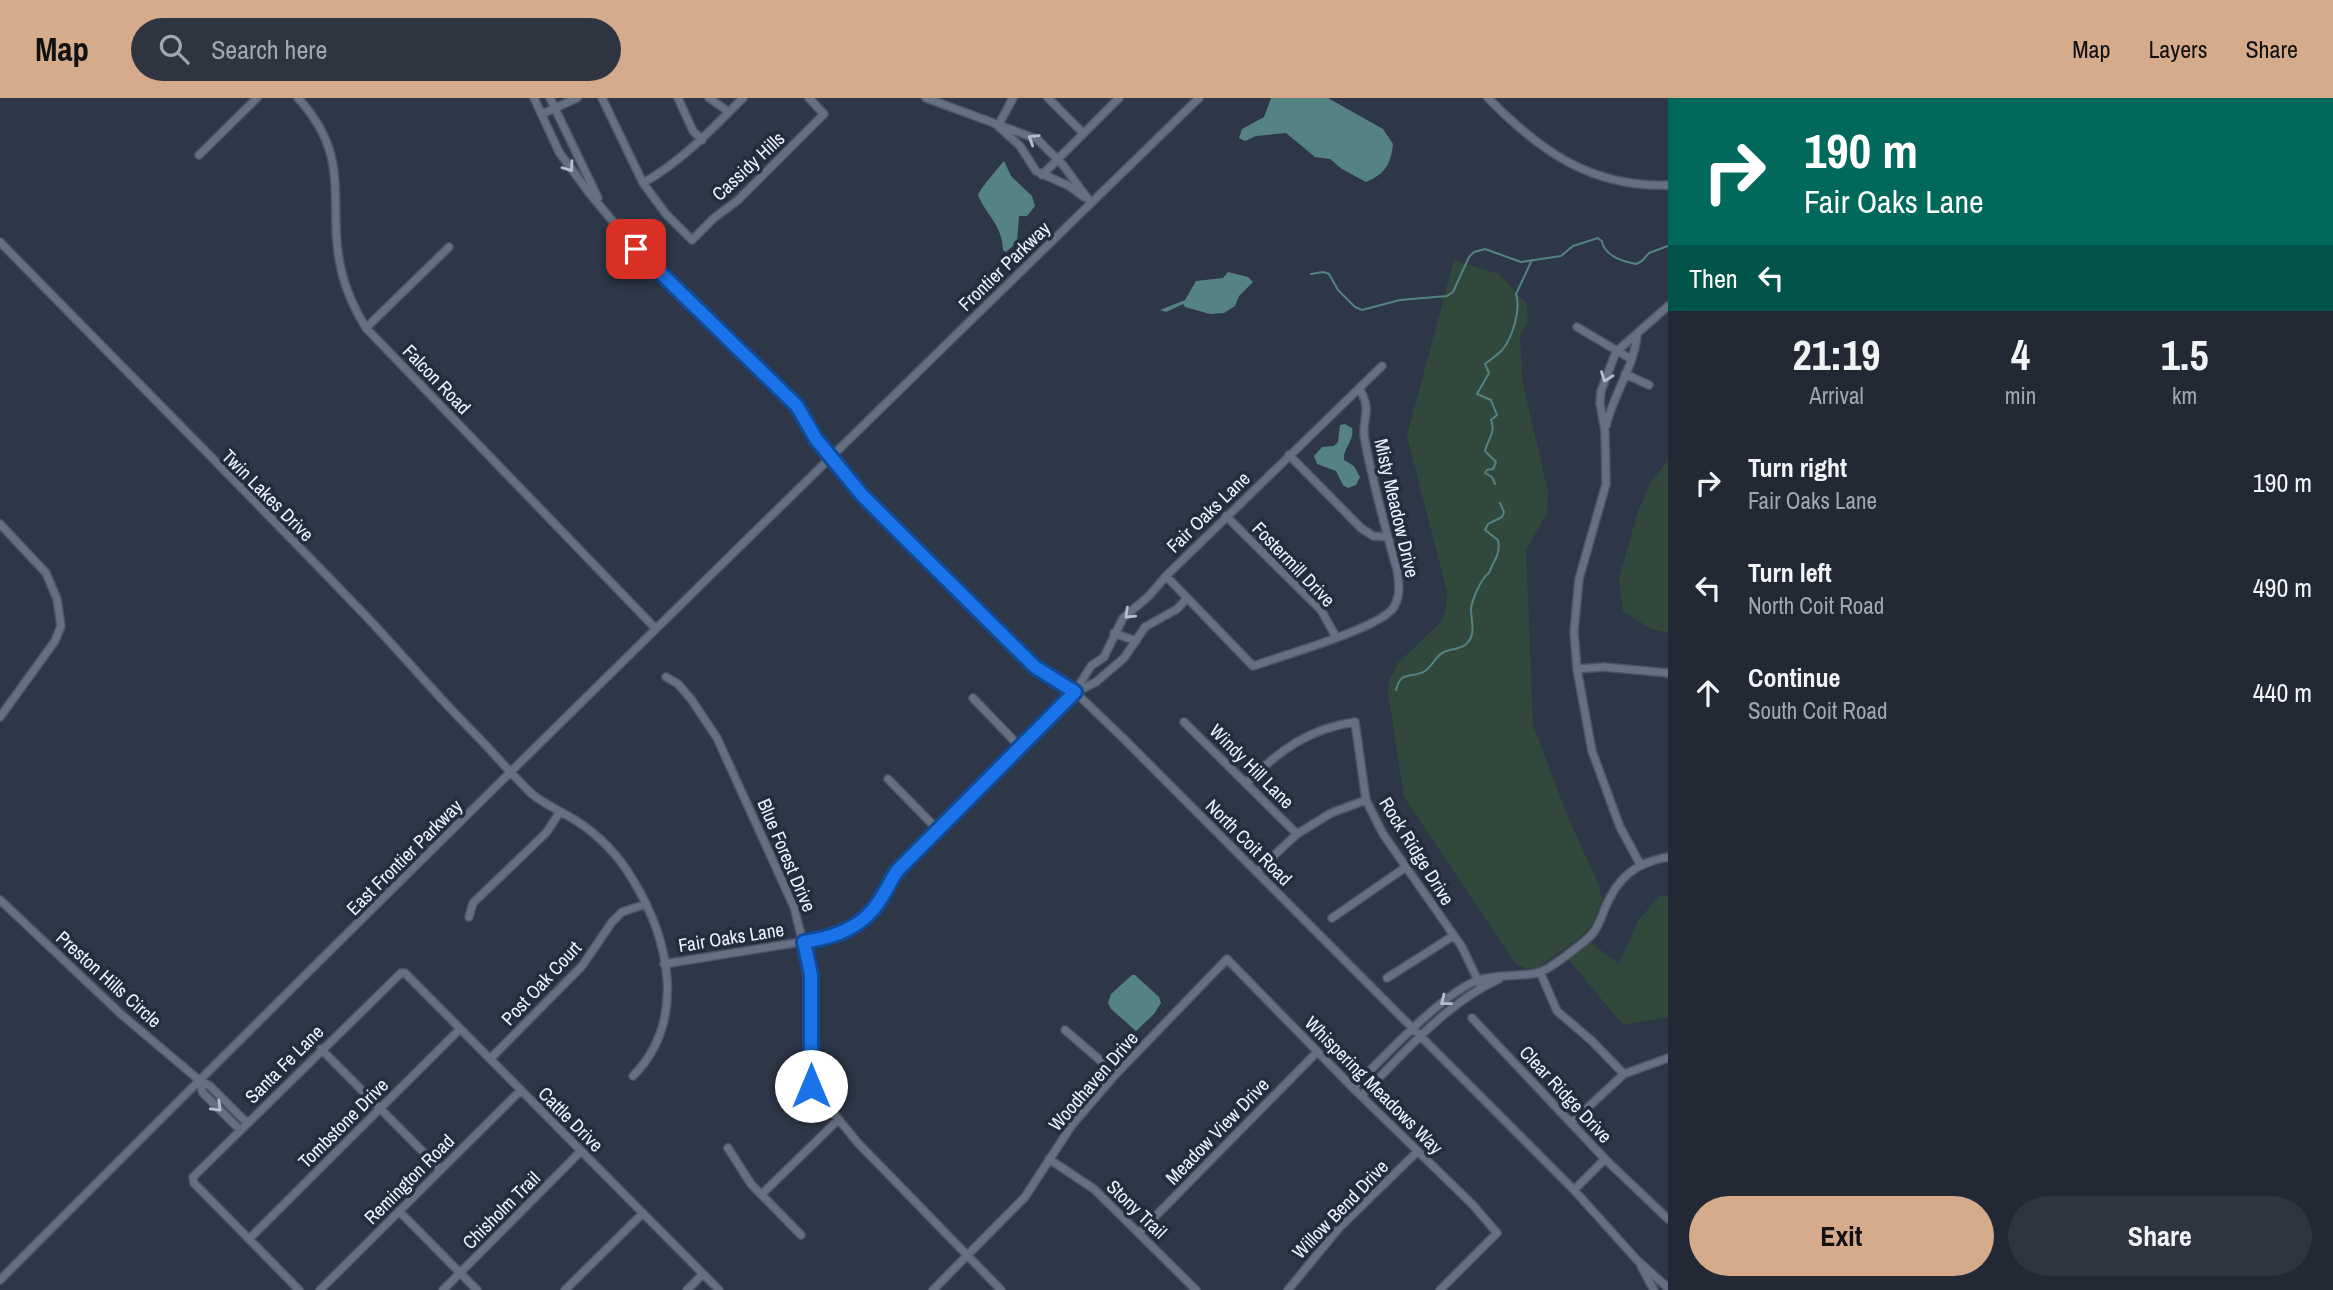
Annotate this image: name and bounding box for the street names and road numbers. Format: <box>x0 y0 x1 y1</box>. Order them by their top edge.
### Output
street label: Cassidy Hills <box>706 125 790 207</box>
street label: Frontier Parkway <box>952 215 1056 317</box>
street label: Falcon Road <box>397 338 477 420</box>
street label: Misty Meadow Drive <box>1368 436 1426 580</box>
street label: Twin Lakes Drive <box>216 443 320 547</box>
street label: Fair Oaks Lane <box>1161 466 1255 558</box>
street label: Fostermill Drive <box>1247 516 1341 612</box>
street label: Windy Hill Lane <box>1204 718 1300 814</box>
street label: Rock Ridge Drive <box>1373 792 1461 910</box>
street label: East Frontier Parkway <box>340 793 468 921</box>
street label: North Coit Road <box>1200 793 1298 891</box>
street label: Blue Forest Drive <box>751 794 823 916</box>
street label: Fair Oaks Lane <box>676 916 786 958</box>
street label: Preston Hills Circle <box>51 925 167 1033</box>
street label: Post Oak Court <box>495 935 587 1031</box>
street label: Whispering Meadows Way <box>1299 1010 1449 1160</box>
street label: Santa Fe Lane <box>239 1019 329 1109</box>
street label: Woodhaven Drive <box>1042 1026 1144 1136</box>
street label: Clear Ridge Drive <box>1514 1040 1618 1148</box>
street label: Tombstone Drive <box>292 1072 394 1174</box>
street label: Meadow View Drive <box>1159 1072 1275 1190</box>
street label: Cattle Drive <box>533 1081 609 1157</box>
street label: Remington Road <box>358 1128 460 1230</box>
street label: Willow Bend Drive <box>1286 1154 1394 1264</box>
street label: Chisholm Trail <box>456 1165 546 1255</box>
street label: Stony Trail <box>1101 1174 1173 1244</box>

